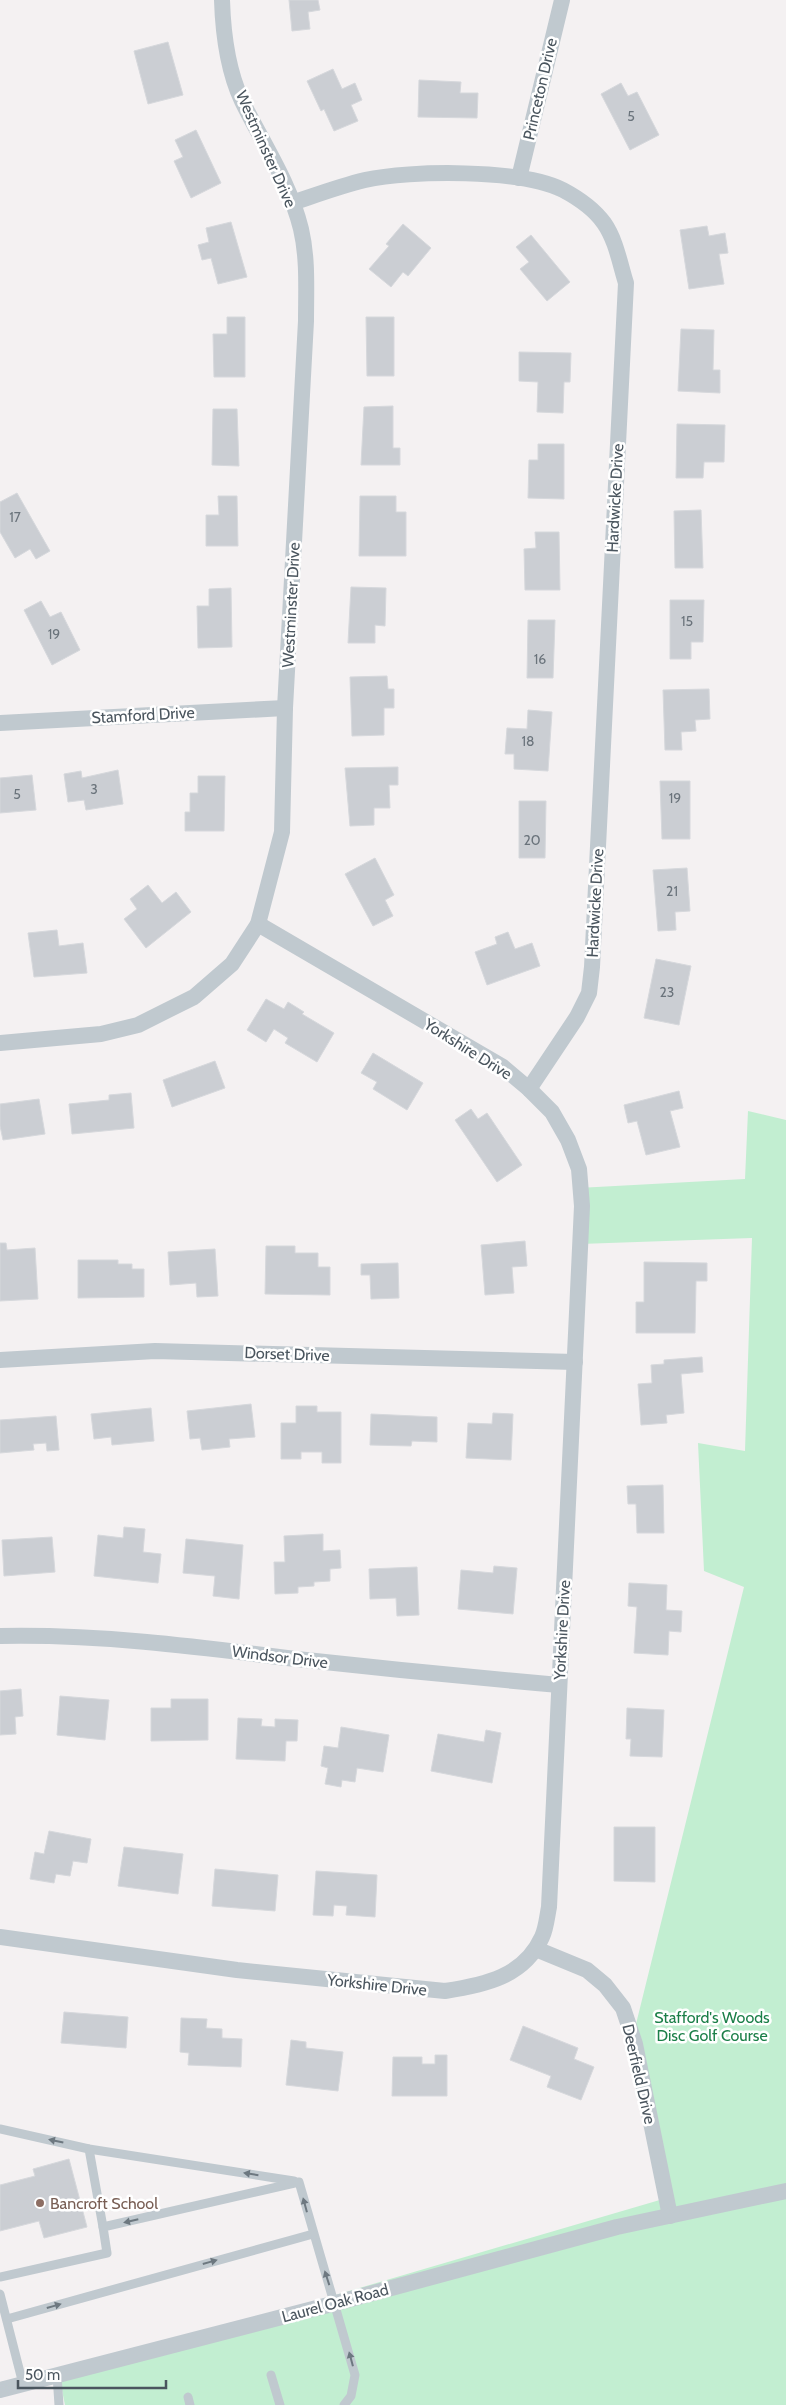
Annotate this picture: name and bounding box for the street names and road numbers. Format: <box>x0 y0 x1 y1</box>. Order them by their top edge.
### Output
street label: Princeton Drive <box>519 36 561 142</box>
street label: Westminster Drive <box>232 88 300 210</box>
street label: Hardwicke Drive <box>603 443 627 553</box>
street label: Westminster Drive <box>278 542 304 668</box>
street label: Stamford Drive <box>91 703 195 727</box>
street label: Hardwicke Drive <box>583 848 607 958</box>
street label: Yorkshire Drive <box>420 1014 515 1084</box>
street label: Dorset Drive <box>244 1343 330 1365</box>
street label: Yorkshire Drive <box>550 1580 574 1681</box>
street label: Windsor Drive <box>231 1642 329 1672</box>
street label: Yorkshire Drive <box>325 1970 428 2000</box>
street label: Deerfield Drive <box>618 2022 660 2126</box>
street label: Laurel Oak Road <box>279 2280 391 2326</box>

